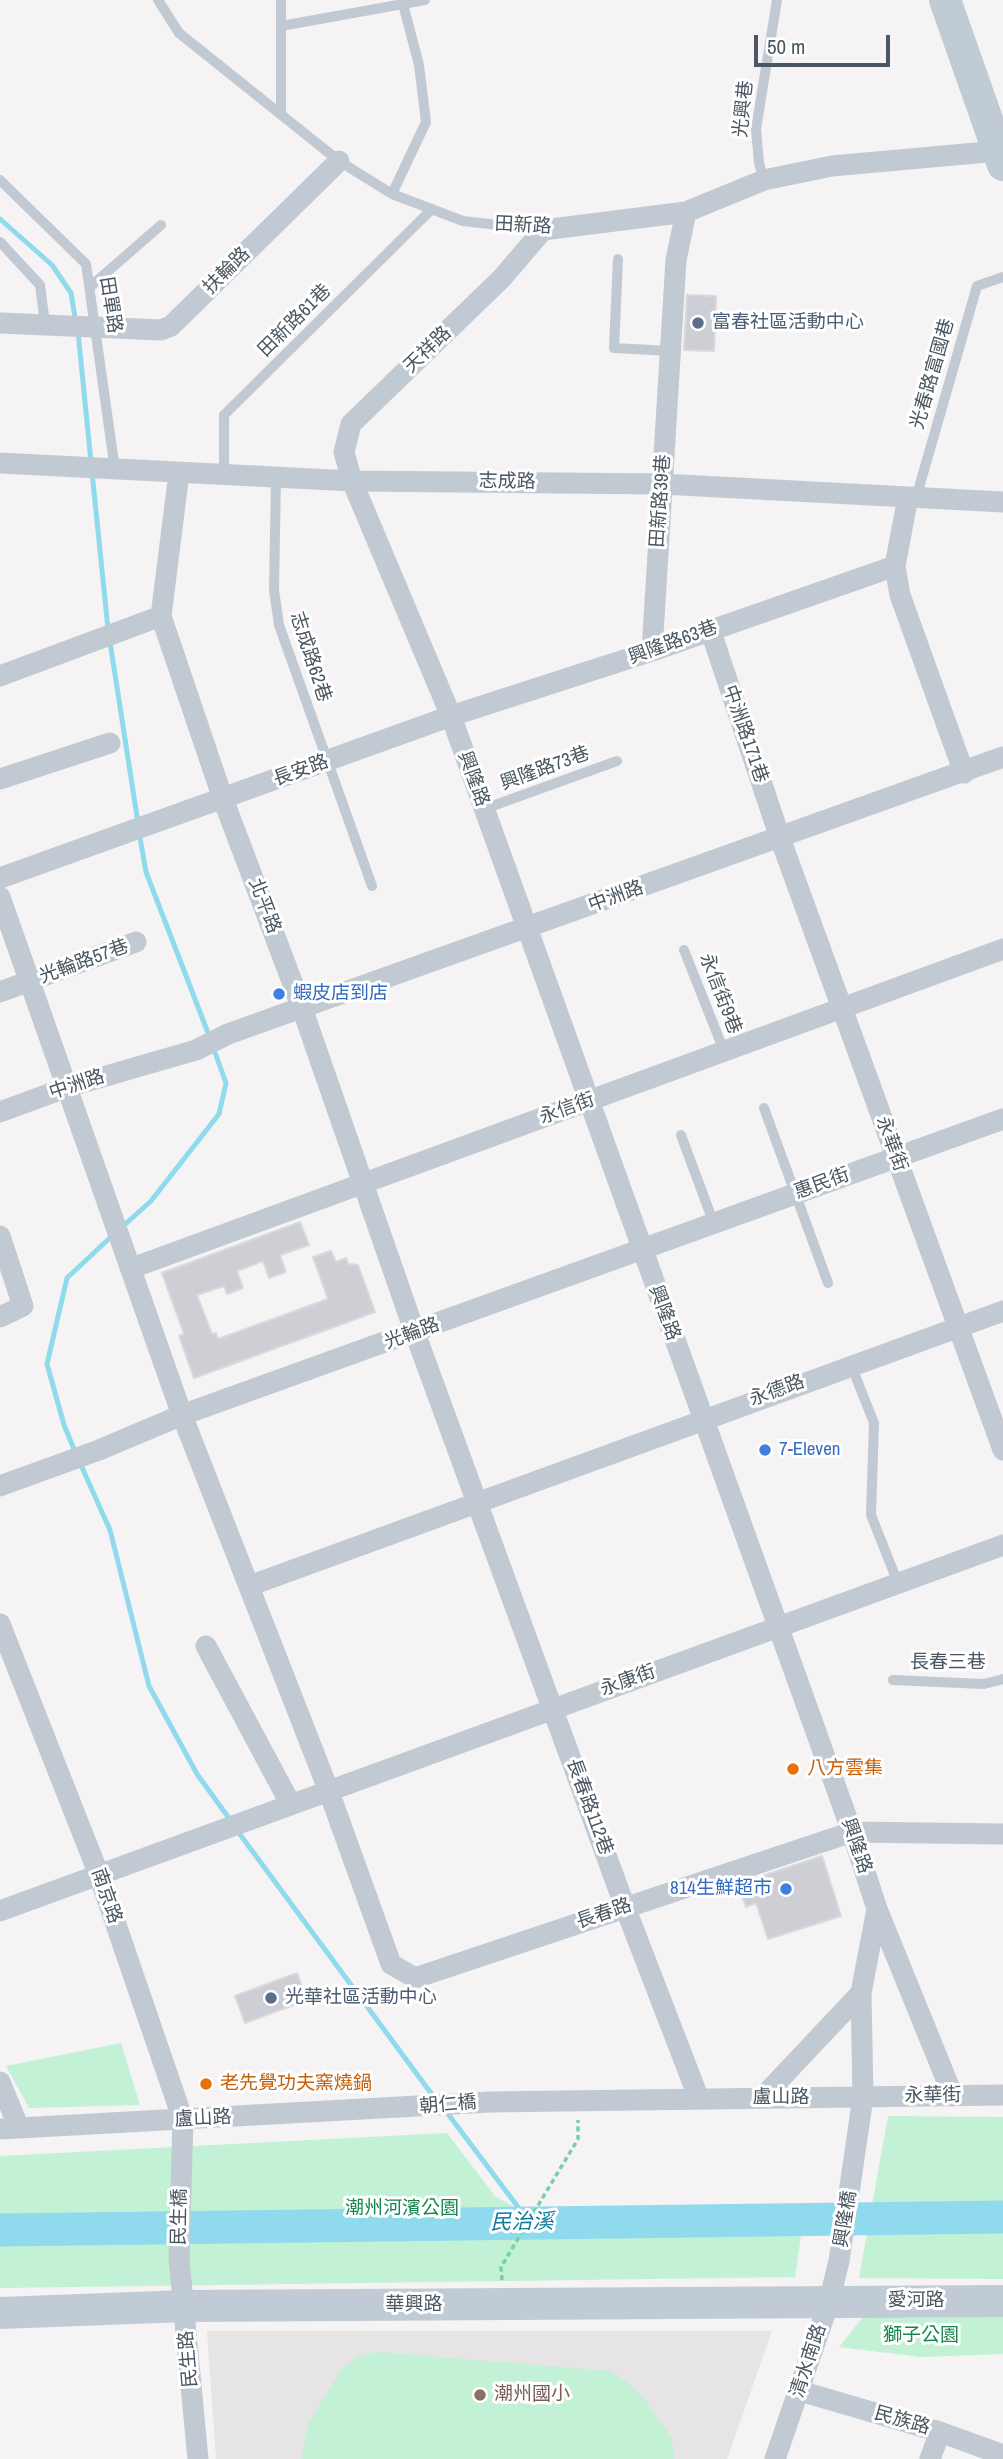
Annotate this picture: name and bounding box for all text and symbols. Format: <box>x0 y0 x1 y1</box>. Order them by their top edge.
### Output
scale bar <box>758 21 894 65</box>
text: 50 m <box>767 32 805 61</box>
street label: 光興巷 <box>730 79 758 139</box>
street label: 田新路 <box>494 213 552 239</box>
street label: 扶輪路 <box>199 243 255 299</box>
street label: 田單路 <box>94 275 126 335</box>
street label: 田新路61巷 <box>254 280 336 362</box>
place label: 富春社區活動中心 <box>712 312 864 334</box>
marker: 富春社區活動中心 <box>690 315 706 331</box>
street label: 光春路富國巷 <box>906 316 960 432</box>
street label: 天祥路 <box>400 322 456 378</box>
street label: 田新路39巷 <box>646 454 676 548</box>
street label: 志成路 <box>478 470 536 494</box>
street label: 志成路62巷 <box>285 609 335 705</box>
street label: 興隆路63巷 <box>625 616 721 670</box>
street label: 中洲路171巷 <box>718 682 772 786</box>
street label: 興隆路73巷 <box>497 742 593 796</box>
street label: 興隆路 <box>453 748 493 810</box>
street label: 長安路 <box>270 751 332 791</box>
street label: 北平路 <box>243 875 285 937</box>
street label: 中洲路 <box>585 877 647 917</box>
street label: 光輪路57巷 <box>36 935 132 989</box>
street label: 永信街9巷 <box>694 950 746 1038</box>
place label: 蝦皮店到店 <box>293 983 388 1005</box>
marker: 蝦皮店到店 <box>271 986 287 1002</box>
street label: 中洲路 <box>46 1065 108 1105</box>
street label: 永信街 <box>536 1089 598 1129</box>
street label: 永華街 <box>871 1113 911 1175</box>
street label: 惠民街 <box>791 1164 853 1204</box>
street label: 興隆路 <box>644 1282 684 1344</box>
street label: 光輪路 <box>381 1314 443 1354</box>
street label: 永德路 <box>746 1371 808 1411</box>
place label: 7-Eleven <box>779 1439 840 1461</box>
marker: 7-Eleven <box>757 1442 773 1458</box>
street label: 長春三巷 <box>910 1652 986 1674</box>
street label: 永康街 <box>597 1661 659 1701</box>
street label: 長春路112巷 <box>561 1756 617 1858</box>
place label: 八方雲集 <box>807 1758 883 1780</box>
marker: 八方雲集 <box>785 1761 801 1777</box>
street label: 興隆路 <box>836 1815 876 1877</box>
street label: 南京路 <box>86 1865 126 1927</box>
place label: 814生鮮超市 <box>670 1878 772 1900</box>
marker: 814生鮮超市 <box>778 1881 794 1897</box>
street label: 長春路 <box>573 1894 635 1934</box>
place label: 光華社區活動中心 <box>285 1987 437 2009</box>
marker: 光華社區活動中心 <box>263 1990 279 2006</box>
place label: 老先覺功夫窯燒鍋 <box>220 2073 372 2095</box>
marker: 老先覺功夫窯燒鍋 <box>198 2076 214 2092</box>
street label: 永華街 <box>904 2084 962 2108</box>
street label: 盧山路 <box>753 2087 809 2109</box>
street label: 朝仁橋 <box>419 2091 477 2119</box>
street label: 盧山路 <box>174 2106 232 2132</box>
street label: 民生橋 <box>168 2188 192 2246</box>
street label: 興隆橋 <box>830 2189 862 2249</box>
park label: 潮州河濱公園 <box>345 2198 459 2220</box>
water label: 民治溪 <box>490 2210 554 2236</box>
street label: 愛河路 <box>888 2290 944 2312</box>
street label: 華興路 <box>386 2294 442 2316</box>
street label: 清水南路 <box>786 2321 832 2401</box>
park label: 獅子公園 <box>883 2325 959 2347</box>
street label: 民生路 <box>175 2330 203 2388</box>
place label: 潮州國小 <box>494 2384 570 2406</box>
marker: 潮州國小 <box>472 2387 488 2403</box>
street label: 民族路 <box>871 2402 933 2440</box>

